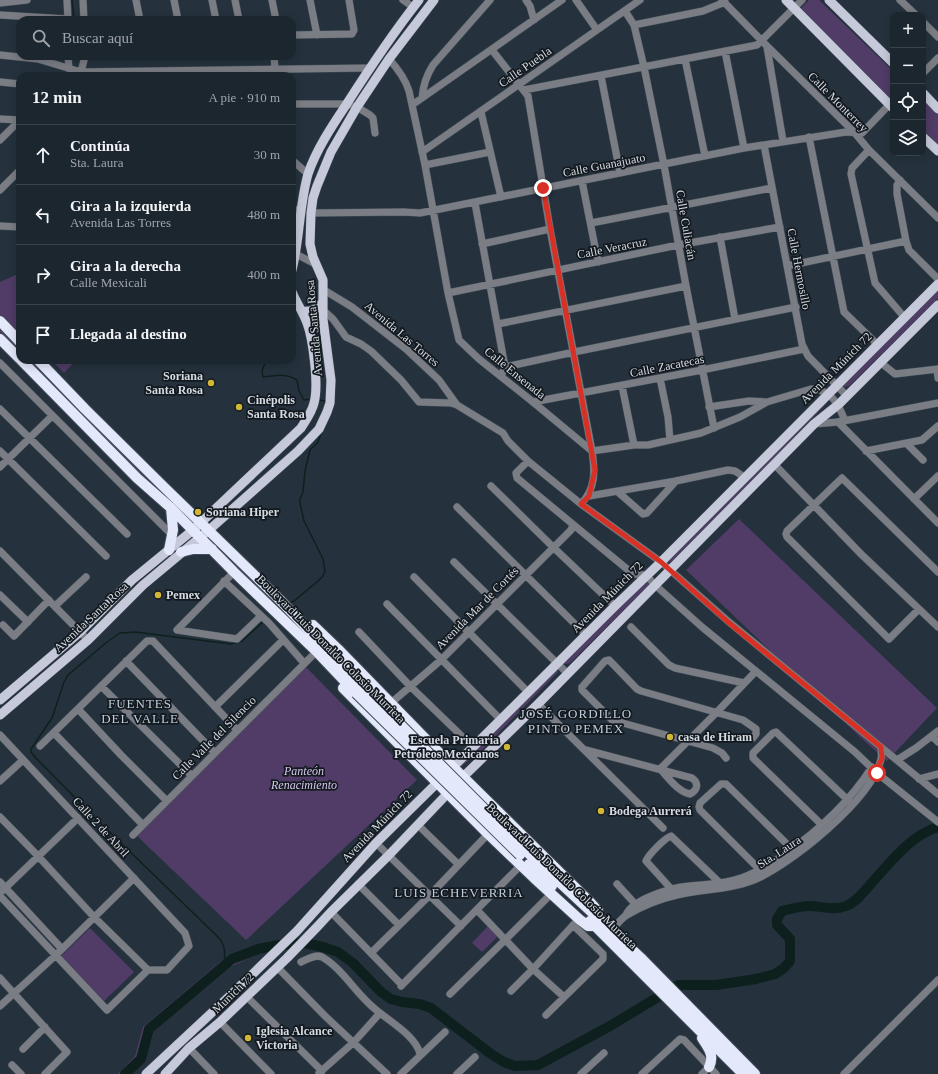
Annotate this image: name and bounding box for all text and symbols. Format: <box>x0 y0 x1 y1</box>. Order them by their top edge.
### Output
map controls <box>890 12 926 156</box>
button: + <box>890 12 926 48</box>
search box <box>16 16 296 60</box>
icon: search <box>30 27 52 49</box>
text: Buscar aquí <box>62 30 133 46</box>
street label: Calle Puebla <box>496 43 555 90</box>
button: − <box>890 48 926 84</box>
street label: Calle Monterrey <box>805 69 871 135</box>
button: locate <box>890 84 926 120</box>
text: 12 min <box>32 88 82 107</box>
text: A pie · 910 m <box>209 90 280 105</box>
button: layers <box>890 120 926 156</box>
text: Continúa <box>70 138 130 154</box>
icon: ahead <box>32 144 54 166</box>
text: 30 m <box>254 147 280 162</box>
street label: Calle Guanajuato <box>562 150 646 180</box>
text: Sta. Laura <box>70 155 123 170</box>
route end <box>534 179 552 197</box>
street label: Calle Culiacán <box>673 189 699 261</box>
text: Gira a la izquierda <box>70 198 191 214</box>
icon: left <box>32 204 54 226</box>
text: 480 m <box>247 207 280 222</box>
text: Avenida Las Torres <box>70 215 171 230</box>
street label: Calle Hermosillo <box>784 227 814 311</box>
street label: Calle Veracruz <box>576 234 648 262</box>
text: Gira a la derecha <box>70 258 181 274</box>
icon: right <box>32 264 54 286</box>
text: 400 m <box>247 267 280 282</box>
text: Calle Mexicali <box>70 275 147 290</box>
street label: Avenida Santa Rosa <box>303 279 325 377</box>
street label: Avenida Las Torres <box>362 299 443 370</box>
icon: arrive <box>32 324 54 346</box>
text: Llegada al destino <box>70 326 187 342</box>
street label: Avenida Múnich 72 <box>797 329 875 407</box>
street label: Calle Ensenada <box>482 344 549 402</box>
street label: Calle Zacatecas <box>629 352 706 380</box>
place label: Soriana Santa Rosa <box>145 369 203 397</box>
marker: Soriana Santa Rosa <box>206 378 216 388</box>
place label: Cinépolis Santa Rosa <box>247 393 305 421</box>
marker: Cinépolis Santa Rosa <box>234 402 244 412</box>
place label: Soriana Hiper <box>206 505 280 519</box>
marker: Soriana Hiper <box>193 507 203 517</box>
street label: Avenida Múnich 72 <box>568 558 646 636</box>
street label: Avenida Mar de Cortés <box>433 563 522 652</box>
street label: Boulevard Luis Donaldo Colosio Murrieta <box>254 572 409 727</box>
street label: Avenida Santa Rosa <box>51 579 132 655</box>
place label: Pemex <box>166 588 200 602</box>
marker: Pemex <box>153 590 163 600</box>
street label: Calle Valle del Silencio <box>169 693 259 783</box>
district label: FUENTES DEL VALLE <box>101 696 179 726</box>
district label: JOSÉ GORDILLO PINTO PEMEX <box>520 706 632 736</box>
place label: casa de Hiram <box>678 730 752 744</box>
marker: casa de Hiram <box>665 732 675 742</box>
place label: Escuela Primaria Petróleos Mexicanos <box>394 733 499 761</box>
marker: Escuela Primaria Petróleos Mexicanos <box>502 742 512 752</box>
park label: Panteón Renacimiento <box>270 764 337 792</box>
route start <box>868 764 886 782</box>
street label: Avenida Múnich 72 <box>339 787 415 865</box>
street label: Calle 2 de Abril <box>70 794 133 860</box>
street label: Boulevard Luis Donaldo Colosio Murrieta <box>484 800 641 952</box>
place label: Bodega Aurrerá <box>609 804 692 818</box>
marker: Bodega Aurrerá <box>596 806 606 816</box>
street label: Sta. Laura <box>755 832 804 871</box>
district label: LUIS ECHEVERRIA <box>394 885 524 900</box>
street label: Munich 72 <box>209 970 257 1016</box>
place label: Iglesia Alcance Victoria <box>256 1024 333 1052</box>
marker: Iglesia Alcance Victoria <box>243 1033 253 1043</box>

